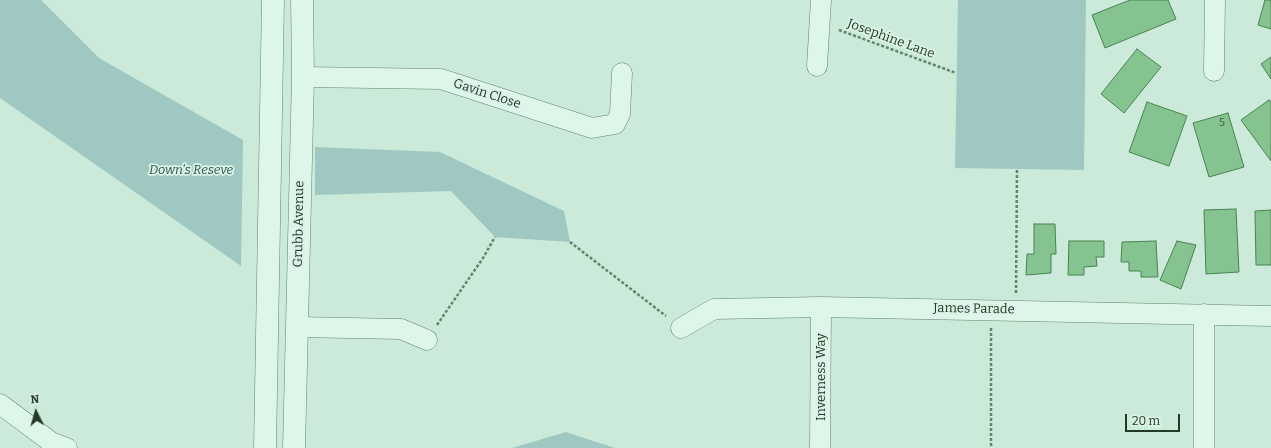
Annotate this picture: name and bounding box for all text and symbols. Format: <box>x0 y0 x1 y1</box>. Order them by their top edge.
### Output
street label: Josephine Lane <box>845 16 937 62</box>
street label: Gavin Close <box>451 76 523 112</box>
house number: 5 <box>1219 116 1225 130</box>
park label: Down's Reseve <box>149 162 233 178</box>
street label: Grubb Avenue <box>290 181 308 267</box>
street label: James Parade <box>933 300 1015 318</box>
street label: Inverness Way <box>813 333 829 421</box>
north arrow <box>16 392 56 432</box>
text: N <box>30 393 40 406</box>
scale bar <box>1127 406 1182 432</box>
text: 20 m <box>1132 414 1160 428</box>

